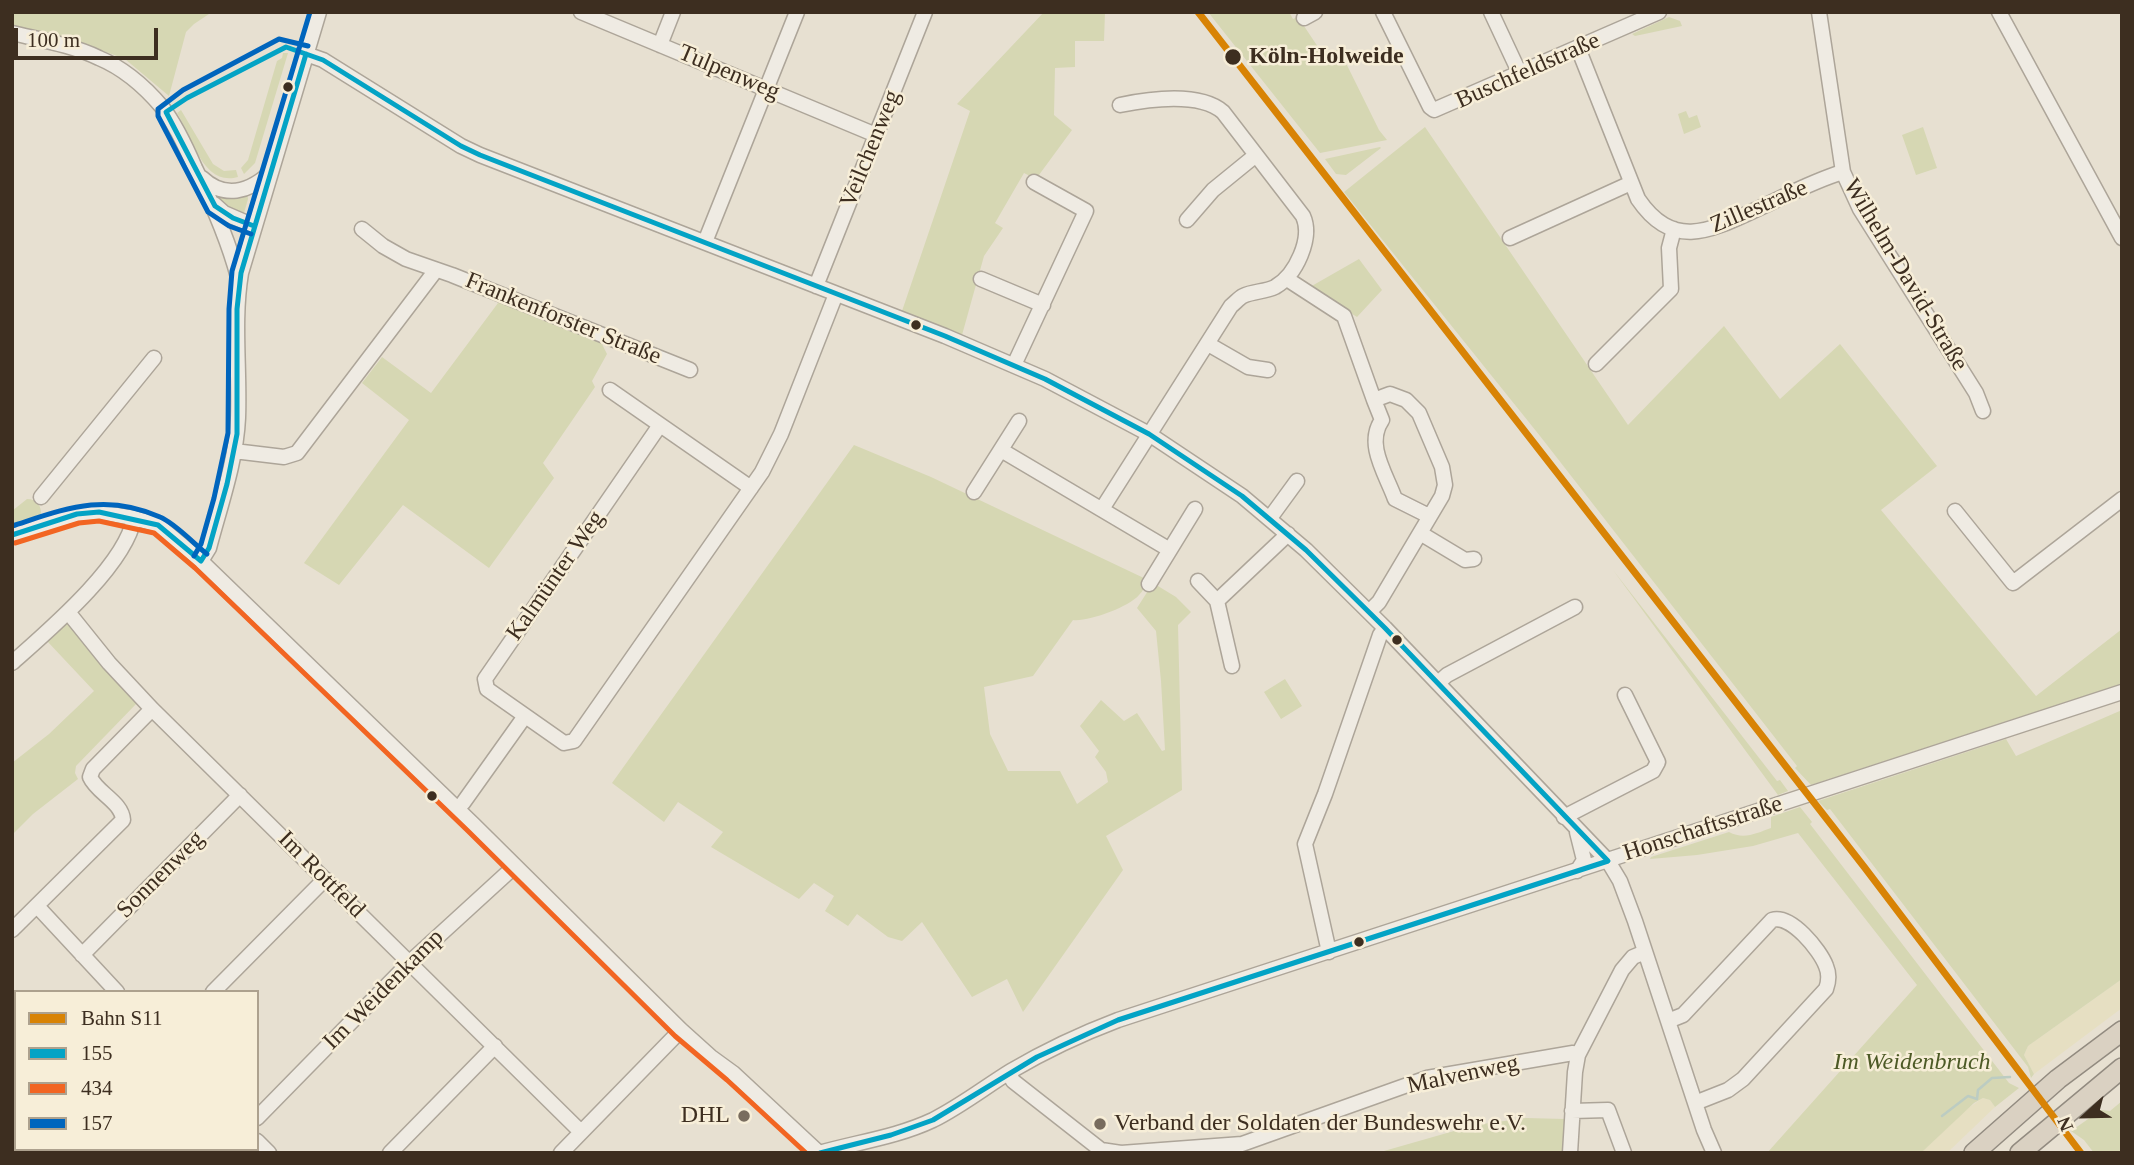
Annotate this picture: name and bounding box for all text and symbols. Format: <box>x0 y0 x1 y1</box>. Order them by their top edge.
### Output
scale bar <box>18 14 161 58</box>
street label: Buschfeldstraße <box>1452 26 1604 116</box>
text: 100 m <box>27 28 80 52</box>
street label: Tulpenweg <box>674 39 784 107</box>
place label: Köln-Holweide <box>1249 43 1404 71</box>
marker: Köln-Holweide <box>1223 47 1243 67</box>
unlabelled marker <box>281 80 295 94</box>
street label: Veilchenweg <box>834 86 908 212</box>
street label: Zillestraße <box>1706 174 1812 240</box>
street label: Wilhelm-David-Straße <box>1836 174 1974 376</box>
street label: Frankenforster Straße <box>461 267 665 371</box>
unlabelled marker <box>909 318 923 332</box>
street label: Kalmünter Weg <box>501 505 611 647</box>
unlabelled marker <box>1390 633 1404 647</box>
unlabelled marker <box>425 789 439 803</box>
street label: Honschaftsstraße <box>1620 790 1786 868</box>
street label: Sonnenweg <box>111 825 211 925</box>
street label: Im Rottfeld <box>271 825 371 925</box>
street label: Im Weidenkamp <box>318 924 450 1056</box>
unlabelled marker <box>1352 935 1366 949</box>
legend <box>14 990 259 1151</box>
text: Bahn S11 <box>81 1006 162 1030</box>
text: 155 <box>81 1041 113 1065</box>
street label: Malvenweg <box>1405 1049 1521 1101</box>
park label: Im Weidenbruch <box>1833 1049 1991 1077</box>
text: 434 <box>81 1076 113 1100</box>
north arrow <box>2050 1081 2120 1151</box>
place label: DHL <box>681 1102 730 1130</box>
marker: DHL <box>736 1108 752 1124</box>
place label: Verband der Soldaten der Bundeswehr e.V. <box>1114 1110 1526 1138</box>
text: 157 <box>81 1111 113 1135</box>
text: N <box>2053 1114 2077 1134</box>
marker: Verband der Soldaten der Bundeswehr e.V. <box>1092 1116 1108 1132</box>

